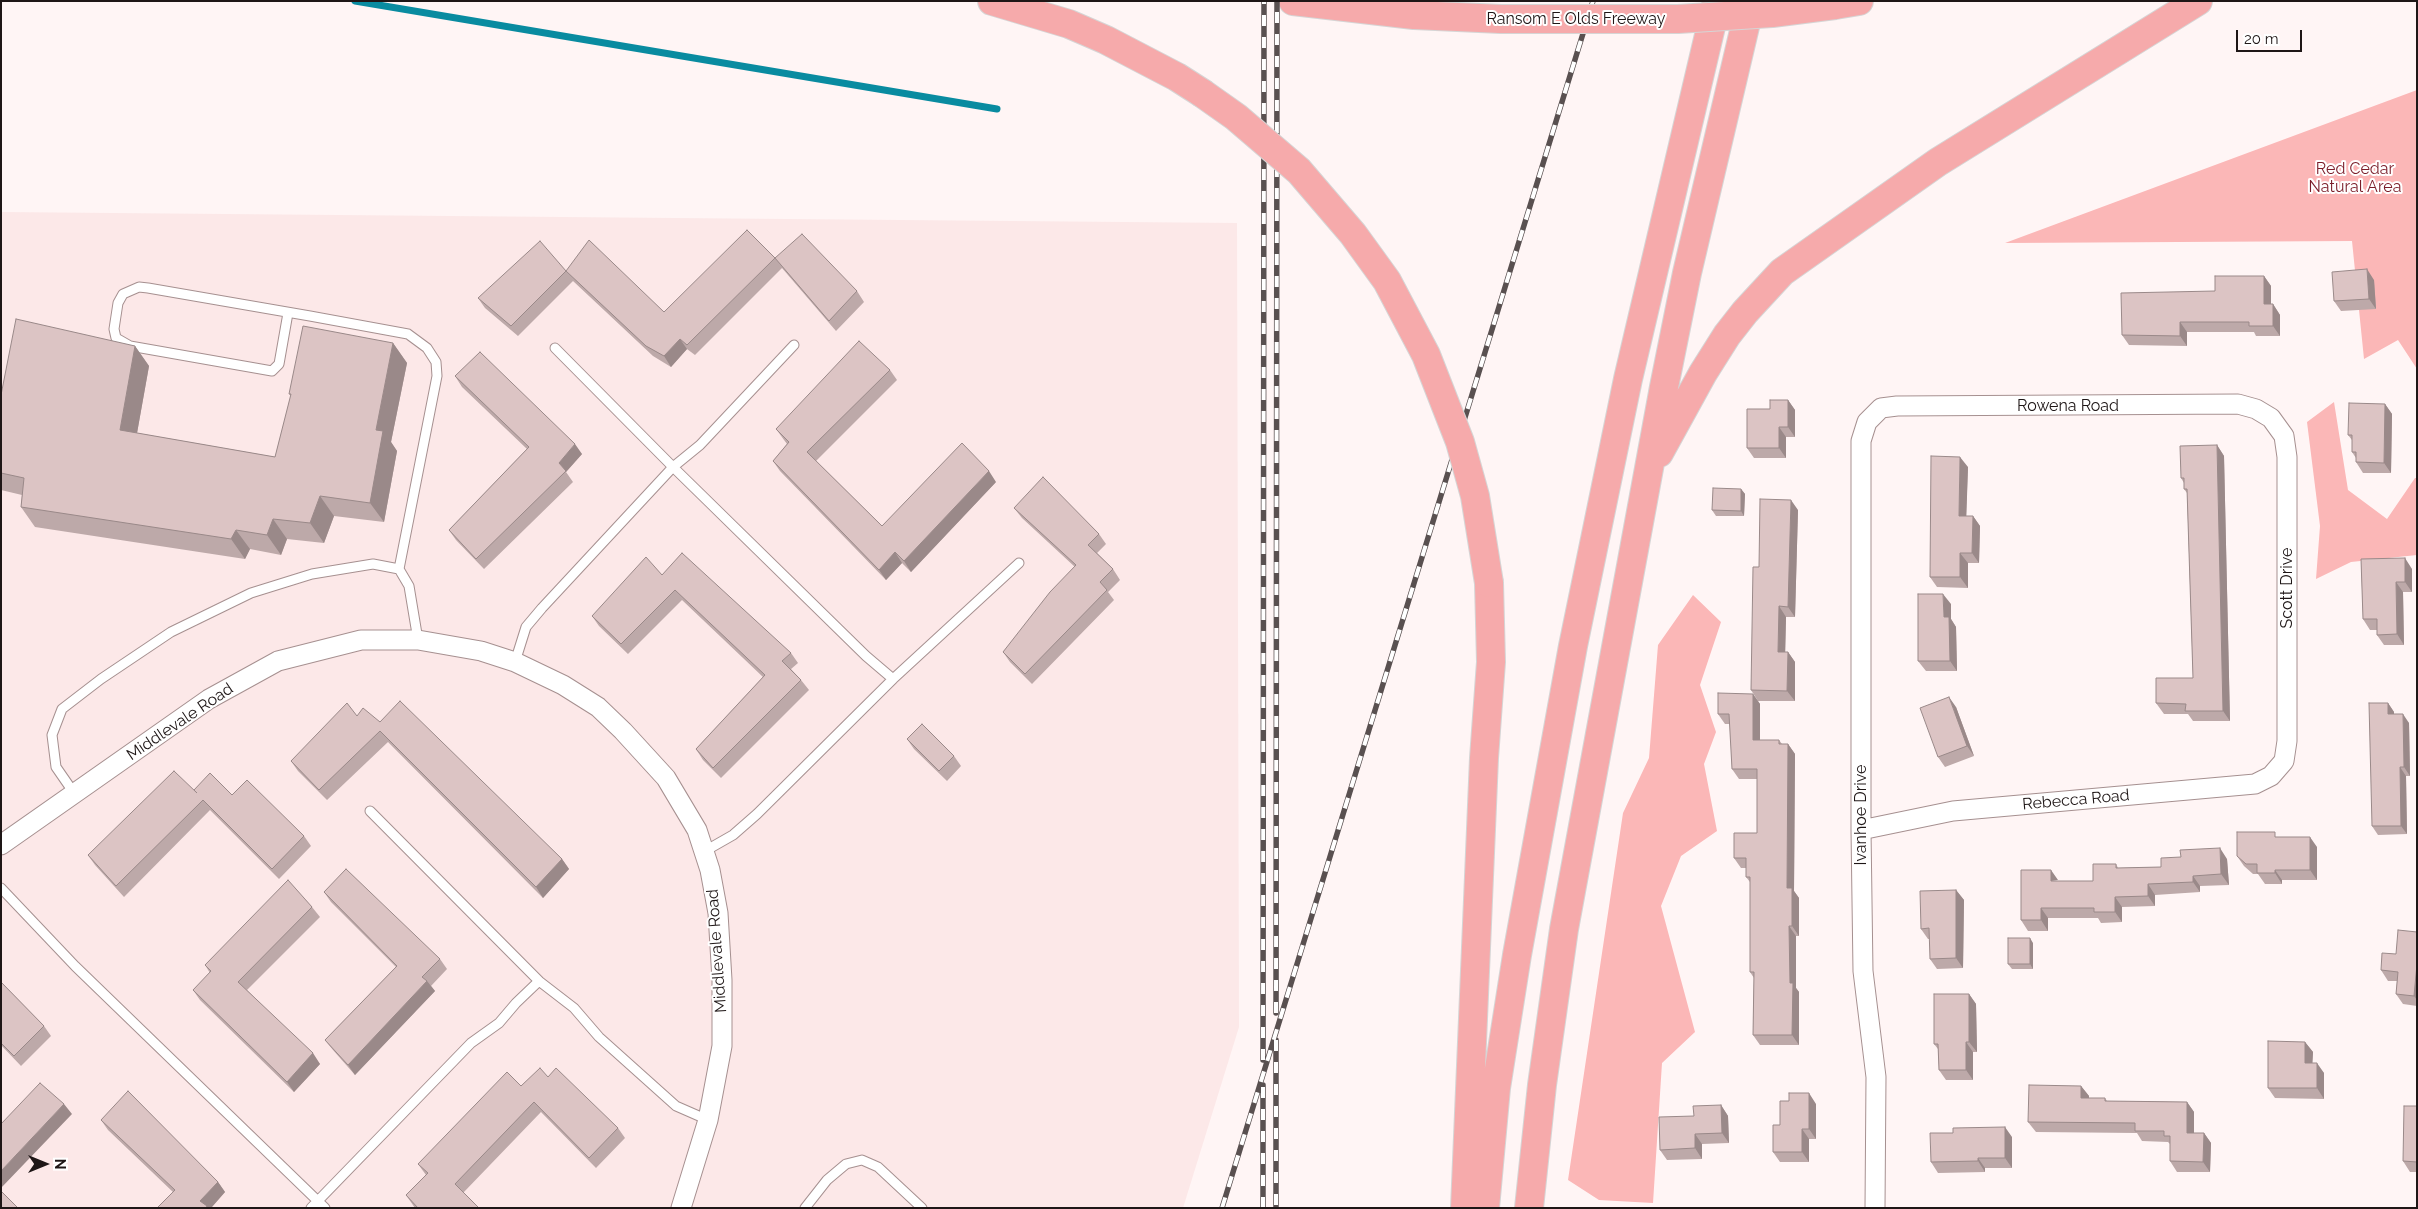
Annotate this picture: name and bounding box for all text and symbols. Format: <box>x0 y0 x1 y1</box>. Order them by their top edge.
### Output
street label: Ransom E Olds Freeway <box>1486 9 1666 29</box>
scale bar <box>2238 20 2304 52</box>
text: 20 m <box>2244 30 2279 48</box>
park label: Red Cedar Natural Area <box>2309 159 2401 197</box>
street label: Rowena Road <box>2017 396 2119 416</box>
street label: Scott Drive <box>2277 548 2297 628</box>
street label: Middlevale Road <box>123 679 237 765</box>
street label: Ivanhoe Drive <box>1851 765 1871 865</box>
street label: Rebecca Road <box>2022 786 2130 814</box>
street label: Middlevale Road <box>703 888 731 1014</box>
north arrow <box>20 1139 70 1189</box>
text: N <box>52 1159 68 1169</box>

